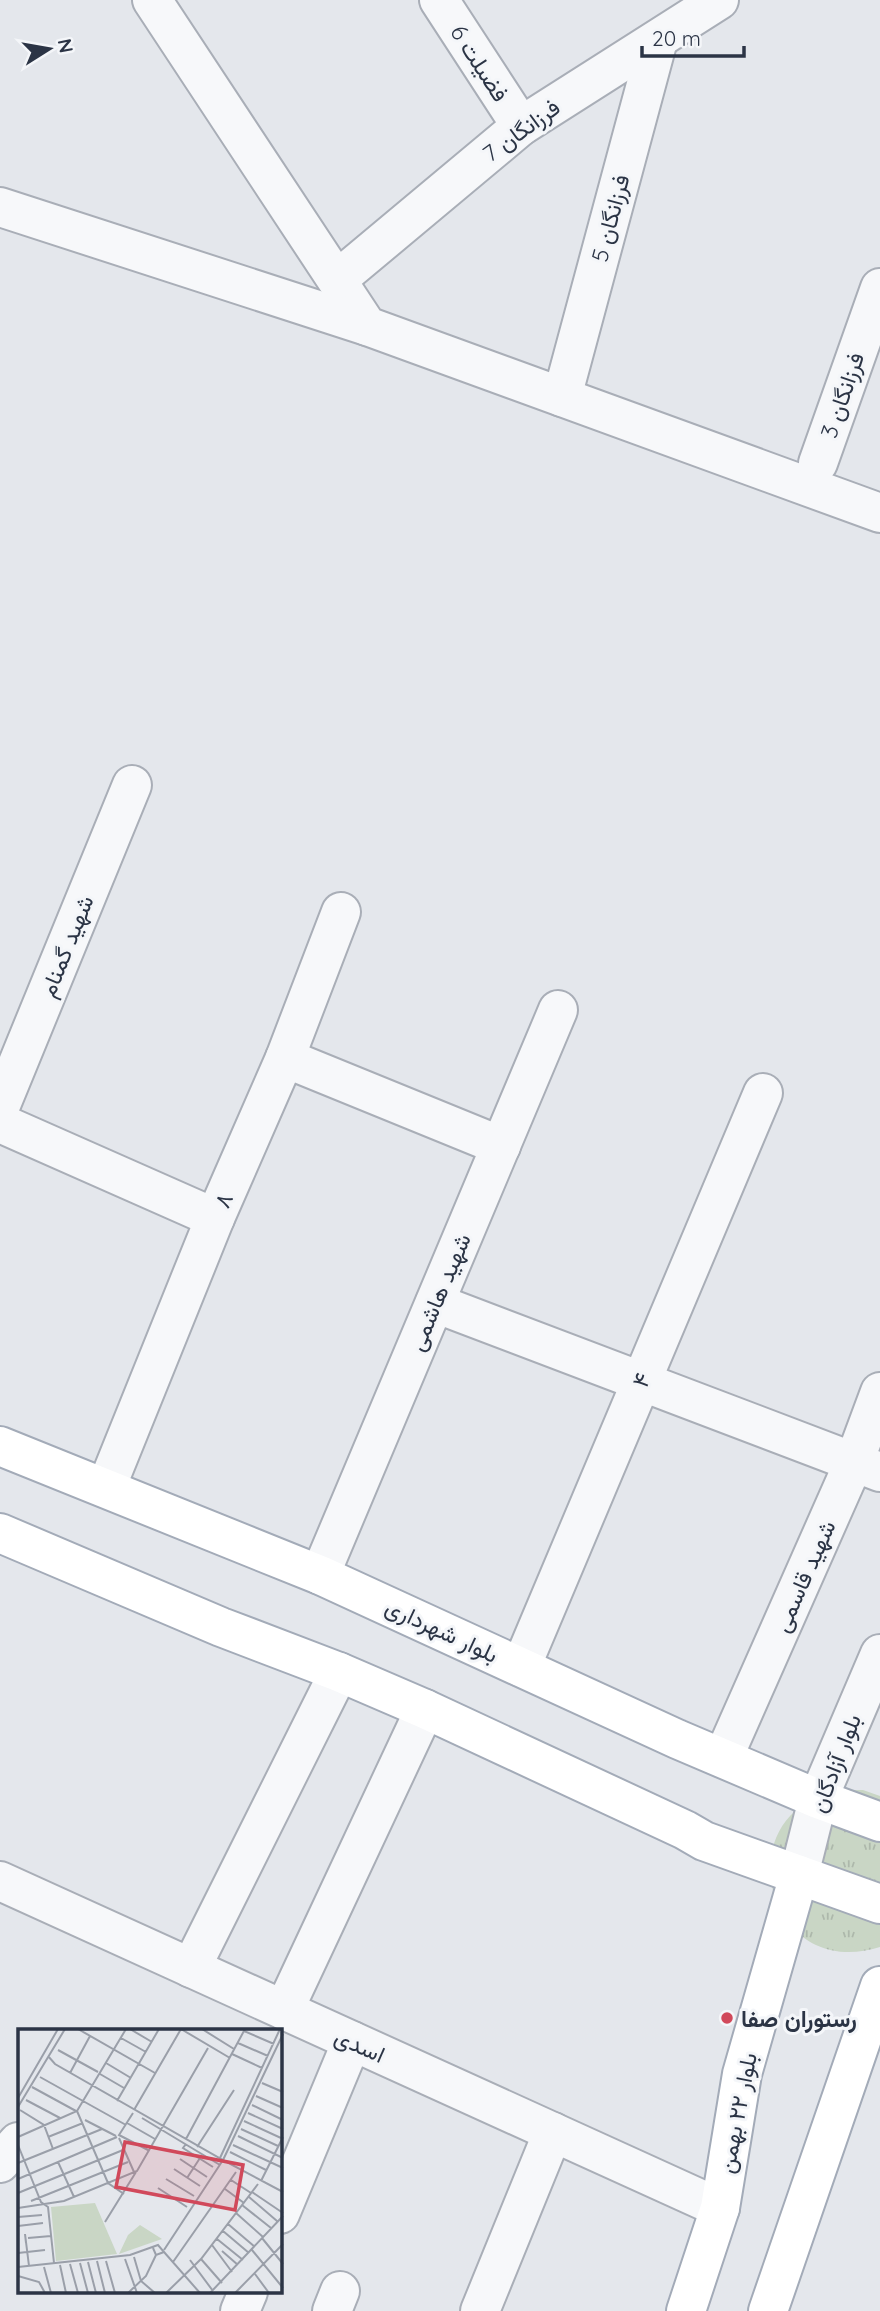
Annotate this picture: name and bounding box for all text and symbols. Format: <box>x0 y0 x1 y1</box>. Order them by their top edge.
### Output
north arrow <box>14 14 84 84</box>
scale bar <box>642 14 744 58</box>
street label: فضیلت 6 <box>444 19 516 107</box>
text: 20 m <box>652 25 701 51</box>
text: N <box>53 37 79 55</box>
street label: فرزانگان 7 <box>477 92 566 169</box>
street label: فرزانگان 5 <box>584 171 637 265</box>
street label: فرزانگان 3 <box>814 348 871 442</box>
street label: شهید گمنام <box>32 891 100 1002</box>
street label: ۸ <box>207 1188 239 1212</box>
street label: شهید هاشمی <box>401 1229 478 1356</box>
street label: ۴ <box>625 1368 657 1392</box>
street label: شهید قاسمی <box>766 1515 842 1637</box>
street label: بلوار شهرداری <box>381 1591 503 1670</box>
street label: بلوار آزادگان <box>803 1710 868 1817</box>
place label: رستوران صفا <box>741 2004 857 2034</box>
marker: رستوران صفا <box>719 2010 735 2026</box>
street label: اسدی <box>330 2021 390 2069</box>
inset map <box>18 2029 282 2294</box>
street label: بلوار ۲۲ بهمن <box>711 2050 764 2176</box>

